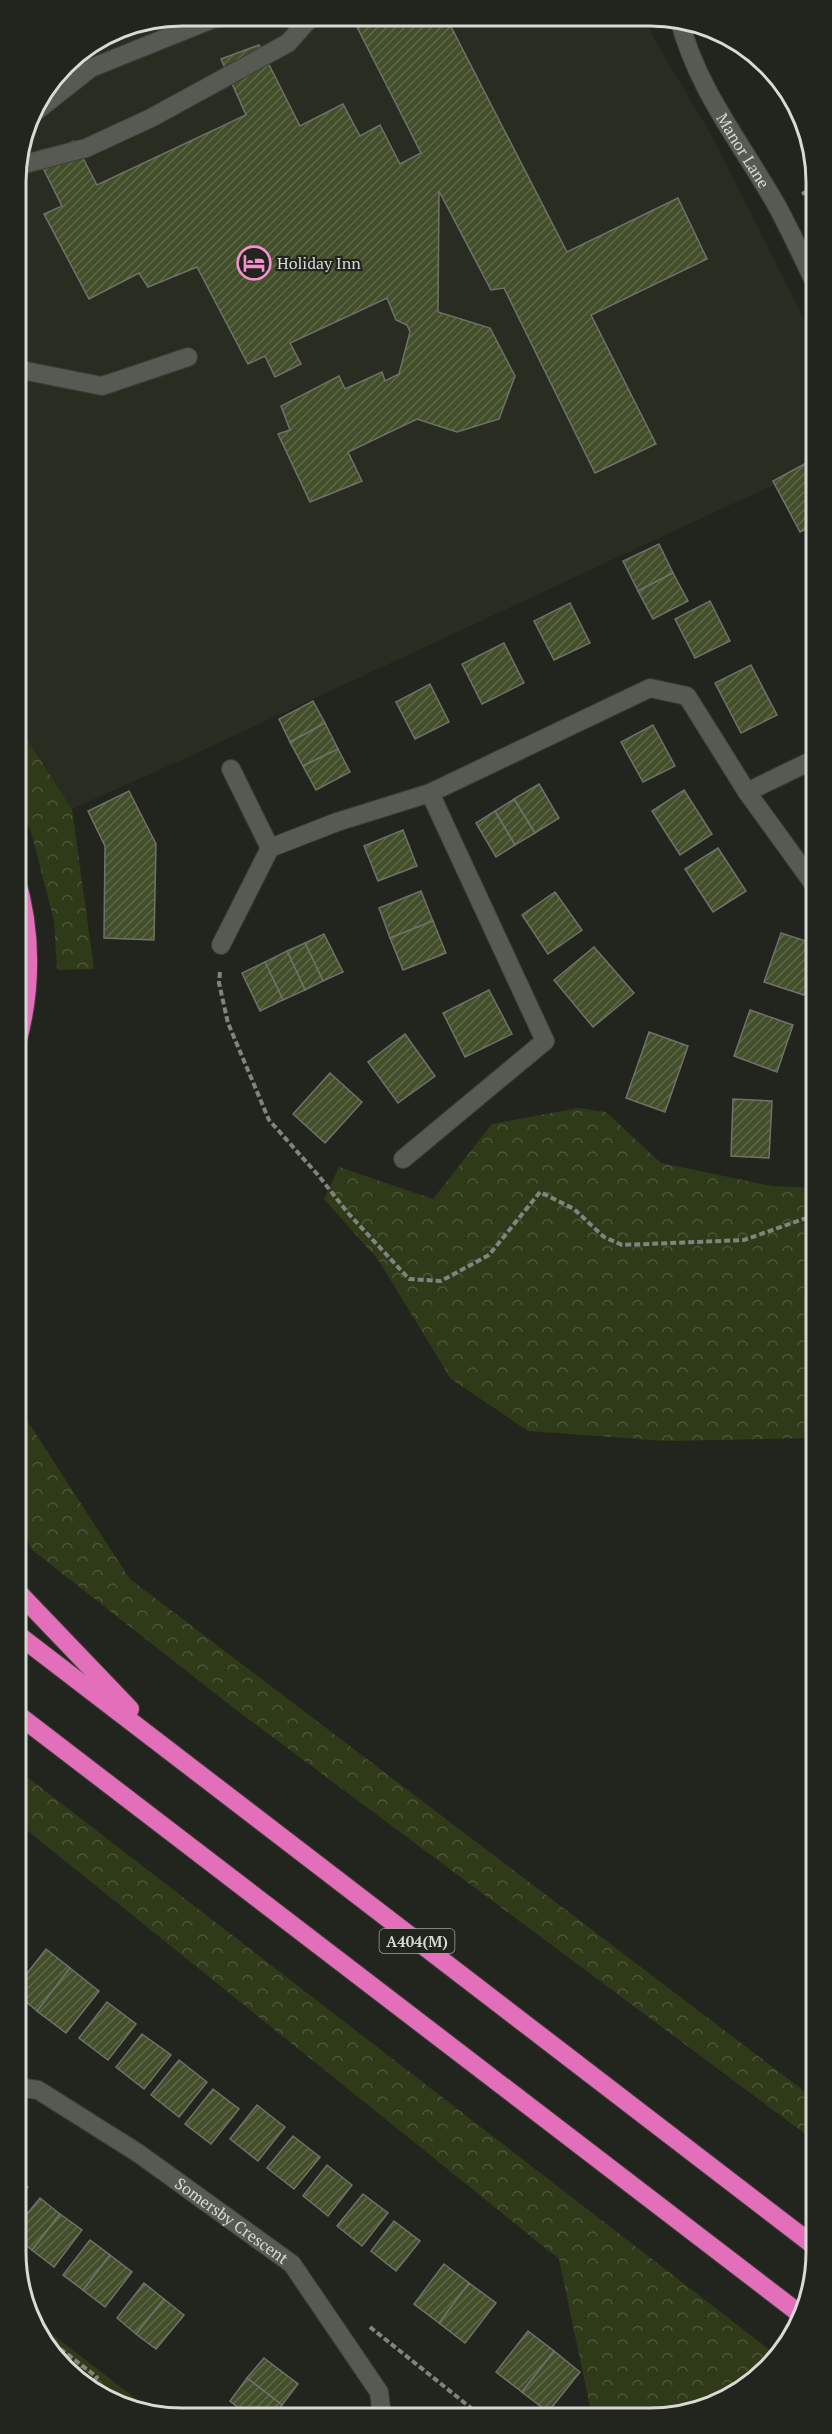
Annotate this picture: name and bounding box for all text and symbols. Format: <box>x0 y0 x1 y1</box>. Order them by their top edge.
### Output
street label: Manor Lane <box>711 109 775 192</box>
hotel icon: Holiday Inn <box>236 245 272 281</box>
place label: Holiday Inn <box>277 252 361 274</box>
road number: A404(M) <box>380 1929 454 1953</box>
street label: Somersby Crescent <box>171 2172 293 2269</box>

